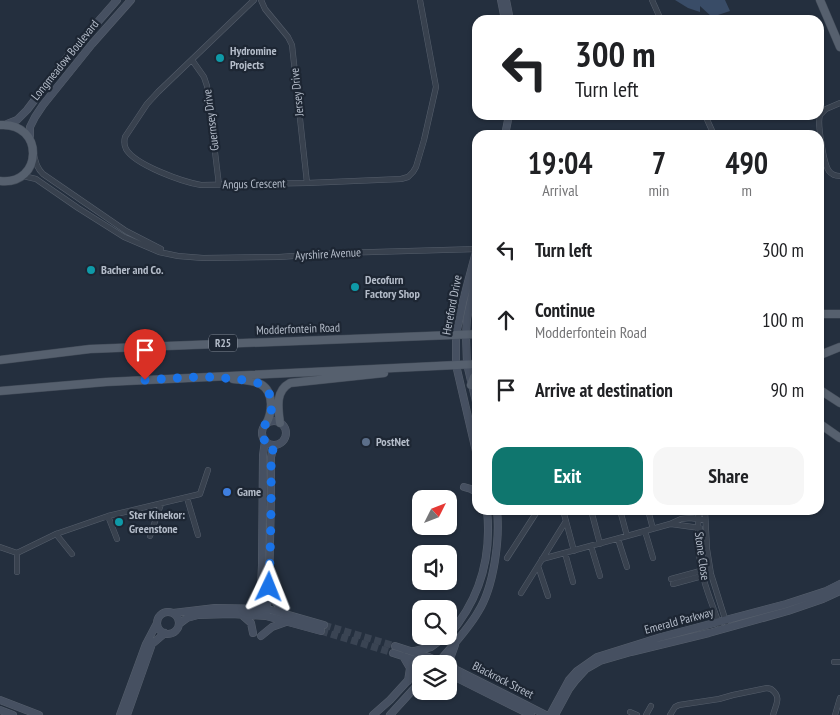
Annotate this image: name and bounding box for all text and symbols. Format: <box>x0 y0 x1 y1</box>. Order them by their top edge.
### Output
street label: Longmeadow Boulevard <box>28 17 102 103</box>
text: 300 m <box>575 31 656 77</box>
icon: left <box>492 35 557 100</box>
place label: Hydromine Projects <box>230 43 277 72</box>
marker: Hydromine Projects <box>214 52 226 64</box>
street label: Jersey Drive <box>287 67 307 118</box>
text: Turn left <box>575 75 639 103</box>
street label: Guernsey Drive <box>199 88 222 152</box>
text: 19:04 <box>528 143 593 182</box>
text: 7 <box>652 143 666 182</box>
text: 490 <box>725 143 768 182</box>
street label: Angus Crescent <box>222 175 286 192</box>
text: Arrival <box>542 180 578 200</box>
text: min <box>648 180 669 200</box>
text: m <box>741 180 752 200</box>
icon: left <box>492 236 520 264</box>
text: Turn left <box>535 238 592 262</box>
text: 300 m <box>762 238 804 262</box>
street label: Ayrshire Avenue <box>295 244 361 263</box>
place label: Bacher and Co. <box>101 262 164 277</box>
marker: Bacher and Co. <box>85 264 97 276</box>
place label: Decofurn Factory Shop <box>365 272 420 301</box>
street label: Hereford Drive <box>438 274 465 336</box>
marker: Decofurn Factory Shop <box>349 281 361 293</box>
text: Continue <box>535 298 595 322</box>
icon: ahead <box>492 306 520 334</box>
text: 100 m <box>762 308 804 332</box>
street label: Modderfontein Road <box>256 320 340 337</box>
text: Modderfontein Road <box>535 322 647 342</box>
pin <box>124 329 166 380</box>
road number: R25 <box>209 334 237 352</box>
icon: arrive <box>131 336 159 364</box>
icon: arrive <box>492 376 520 404</box>
text: Arrive at destination <box>535 378 673 402</box>
text: 90 m <box>771 378 804 402</box>
place label: PostNet <box>376 434 410 449</box>
marker: PostNet <box>360 436 372 448</box>
button: Exit <box>492 447 643 505</box>
button: Share <box>653 447 804 505</box>
place label: Game <box>237 484 261 499</box>
marker: Game <box>221 486 233 498</box>
north arrow <box>412 490 458 535</box>
map controls <box>412 490 457 700</box>
place label: Ster Kinekor: Greenstone <box>129 507 185 536</box>
marker: Ster Kinekor: Greenstone <box>113 516 125 528</box>
street label: Stone Close <box>692 531 713 581</box>
button: sound <box>412 545 457 590</box>
position arrow <box>242 560 294 612</box>
button: search <box>412 600 457 645</box>
street label: Emerald Parkway <box>643 604 715 637</box>
button: layers <box>412 655 457 700</box>
street label: Blackrock Street <box>470 658 537 702</box>

